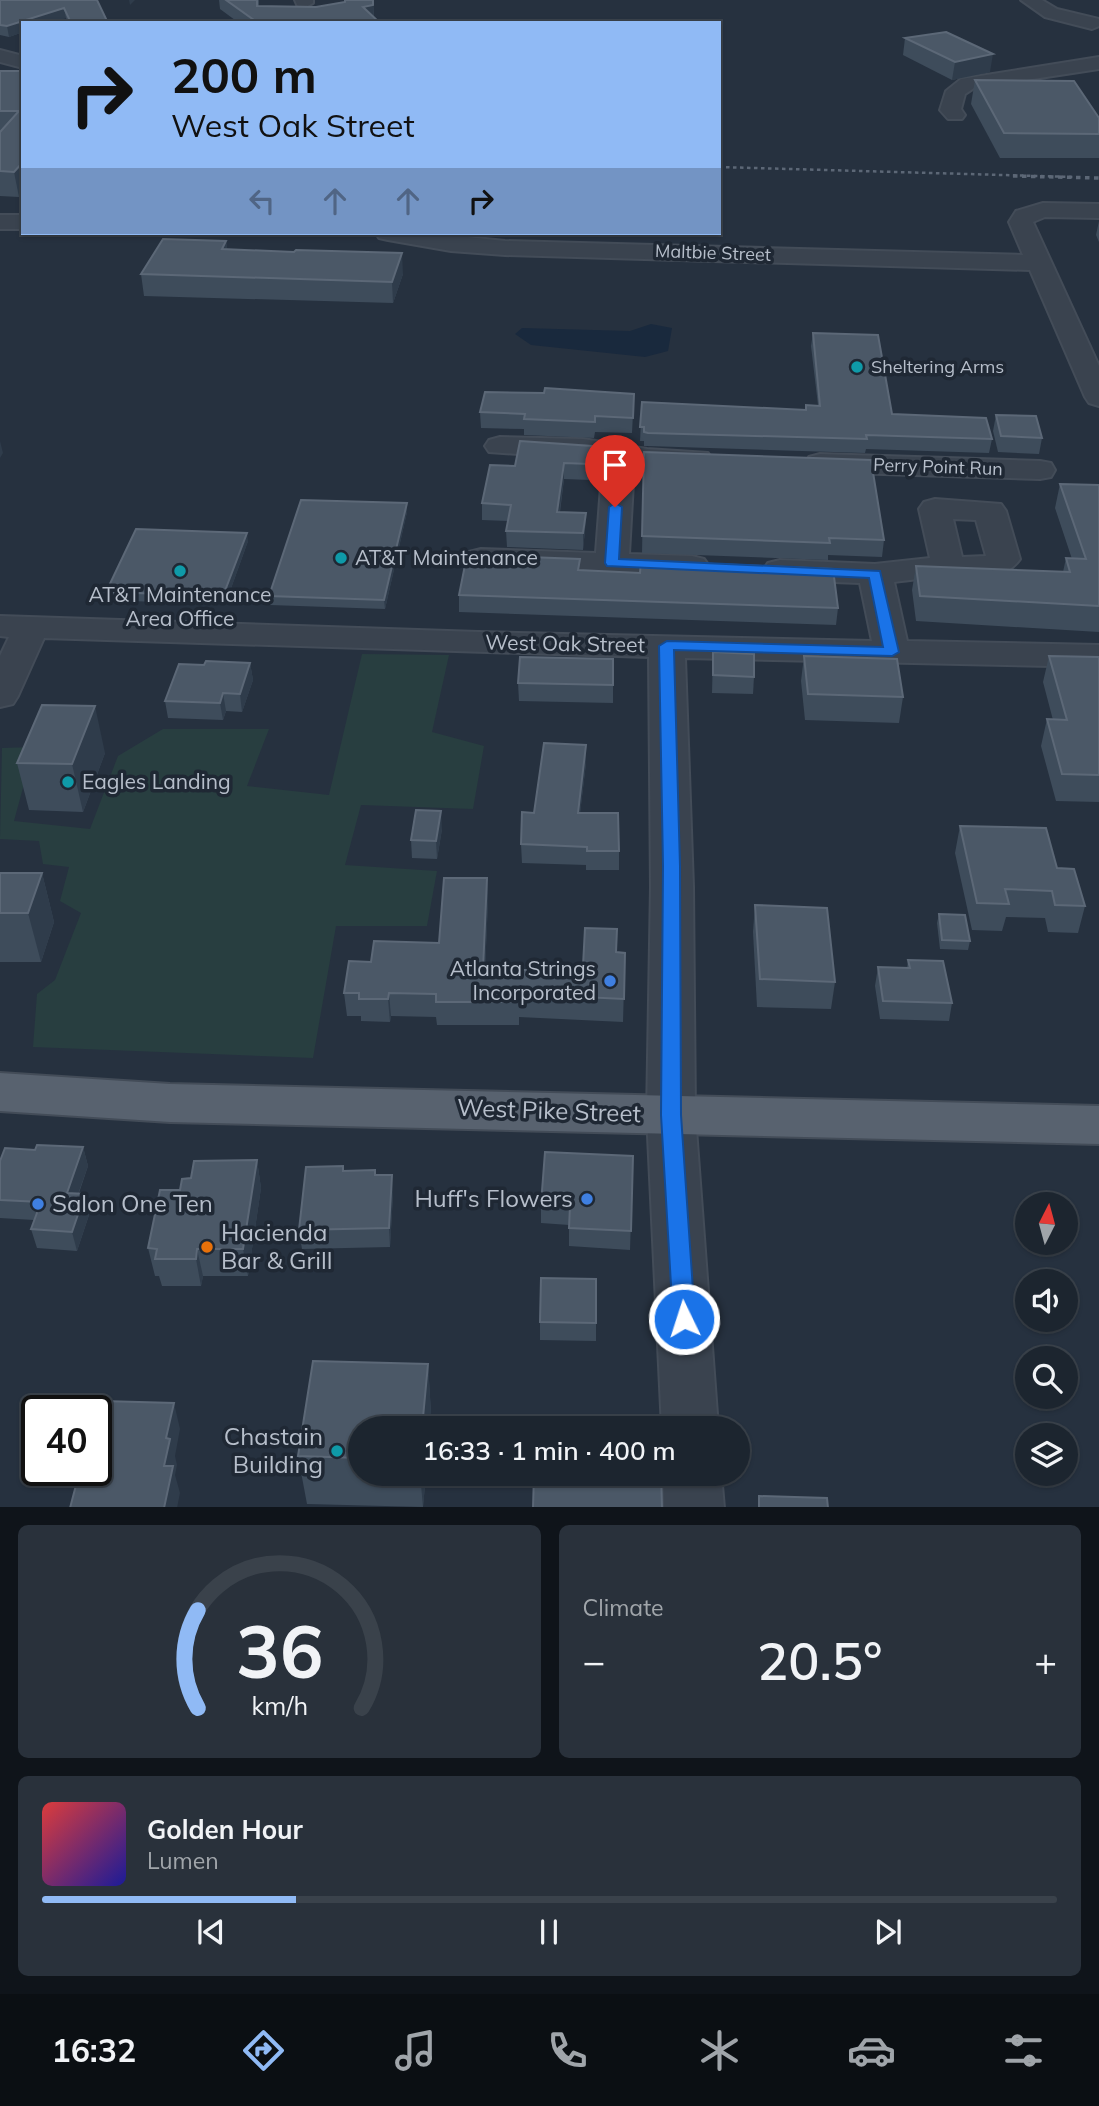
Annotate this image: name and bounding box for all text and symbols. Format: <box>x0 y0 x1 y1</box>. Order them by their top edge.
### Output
text: 200 m <box>171 44 317 105</box>
icon: right <box>56 49 147 140</box>
text: West Oak Street <box>171 105 415 145</box>
icon: left <box>243 182 281 220</box>
icon: ahead <box>316 182 354 220</box>
icon: ahead <box>389 182 427 220</box>
icon: right <box>462 182 500 220</box>
street label: Maltbie Street <box>655 239 771 266</box>
place label: Sheltering Arms <box>871 355 1004 378</box>
marker: Sheltering Arms <box>849 359 865 375</box>
pin <box>585 435 645 507</box>
icon: arrive <box>596 446 634 484</box>
street label: Perry Point Run <box>873 453 1003 480</box>
place label: AT&T Maintenance <box>355 544 538 570</box>
marker: AT&T Maintenance <box>333 550 349 566</box>
marker: AT&T Maintenance Area Office <box>172 563 188 579</box>
place label: AT&T Maintenance Area Office <box>88 581 272 631</box>
street label: West Oak Street <box>485 629 645 657</box>
place label: Eagles Landing <box>82 768 231 794</box>
marker: Eagles Landing <box>60 774 76 790</box>
place label: Atlanta Strings Incorporated <box>450 955 596 1005</box>
marker: Atlanta Strings Incorporated <box>602 973 618 989</box>
street label: West Pike Street <box>457 1092 641 1128</box>
place label: Huff's Flowers <box>414 1183 573 1213</box>
place label: Salon One Ten <box>52 1188 213 1218</box>
marker: Huff's Flowers <box>579 1191 595 1207</box>
north arrow <box>1015 1192 1078 1255</box>
map controls <box>1015 1192 1078 1486</box>
marker: Salon One Ten <box>30 1196 46 1212</box>
place label: Hacienda Bar & Grill <box>221 1217 332 1275</box>
marker: Hacienda Bar & Grill <box>199 1239 215 1255</box>
button: sound <box>1015 1269 1078 1332</box>
position arrow <box>647 1282 721 1356</box>
button: search <box>1015 1346 1078 1409</box>
speed limit sign: 40 <box>21 1395 112 1486</box>
place label: Chastain Building <box>224 1421 323 1479</box>
button: layers <box>1015 1423 1078 1486</box>
text: 16:33 · 1 min · 400 m <box>422 1434 676 1467</box>
marker: Chastain Building <box>329 1443 345 1459</box>
text: Climate <box>583 1593 664 1622</box>
text: 36 <box>236 1605 323 1696</box>
text: 20.5° <box>757 1628 882 1693</box>
text: − <box>583 1637 605 1685</box>
text: + <box>1034 1637 1057 1685</box>
text: km/h <box>251 1689 308 1720</box>
text: Golden Hour <box>147 1813 303 1846</box>
text: Lumen <box>147 1846 219 1875</box>
icon: previous <box>192 1913 230 1951</box>
icon: pause <box>530 1913 568 1951</box>
icon: next <box>869 1913 907 1951</box>
icon: directions <box>239 2026 288 2075</box>
icon: music <box>391 2026 440 2075</box>
icon: phone <box>543 2026 592 2075</box>
icon: climate <box>695 2026 744 2075</box>
icon: car <box>847 2026 896 2075</box>
icon: filters <box>999 2026 1048 2075</box>
text: 16:32 <box>51 2030 136 2070</box>

